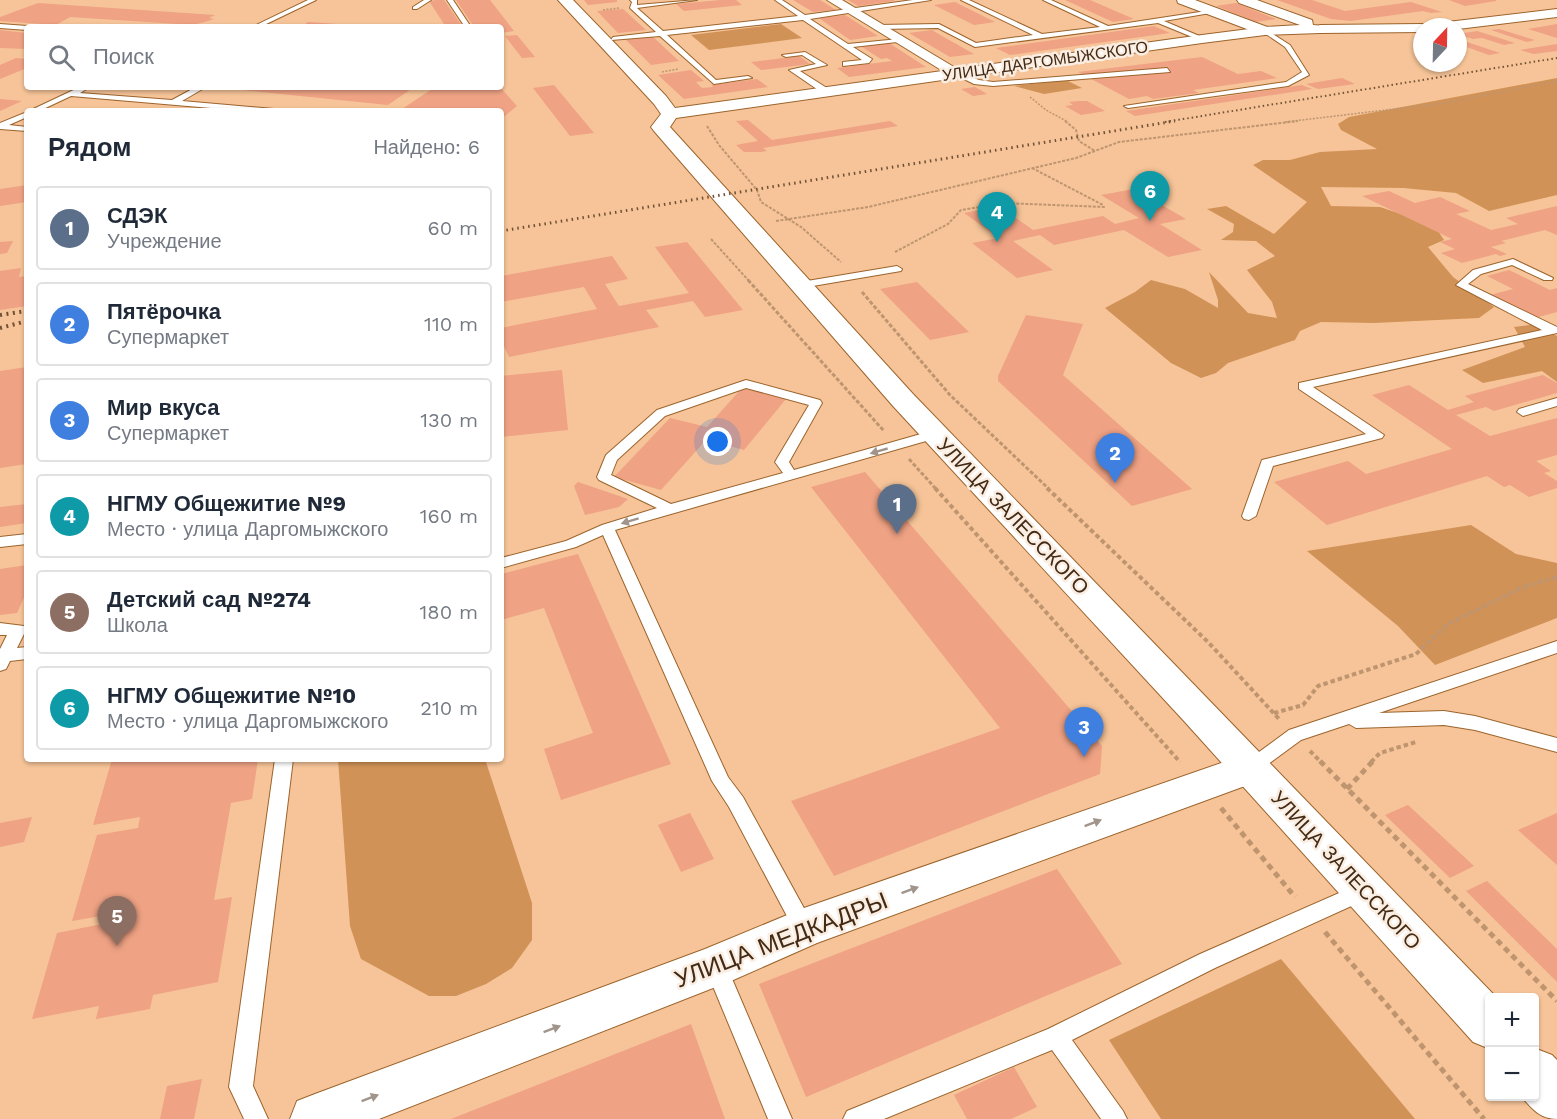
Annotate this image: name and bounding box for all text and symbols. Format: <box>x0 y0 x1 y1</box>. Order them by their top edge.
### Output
north arrow <box>1413 18 1467 72</box>
search box <box>24 24 504 90</box>
street label: УЛИЦА ДАРГОМЫЖСКОГО <box>941 37 1149 85</box>
icon: search <box>45 41 78 74</box>
text: Поиск <box>93 44 154 69</box>
text: Рядом <box>48 132 131 162</box>
text: Найдено: 6 <box>373 135 480 159</box>
pin: 6 <box>1130 172 1170 221</box>
pin: 4 <box>978 192 1016 242</box>
text: СДЭК <box>107 203 167 228</box>
text: 1 <box>65 216 74 240</box>
text: 60 m <box>428 216 478 240</box>
text: Учреждение <box>107 229 222 253</box>
text: Пятёрочка <box>107 299 221 324</box>
text: 2 <box>64 312 75 336</box>
text: 110 m <box>424 312 478 336</box>
text: Супермаркет <box>107 325 229 349</box>
text: Мир вкуса <box>107 395 220 420</box>
text: 3 <box>64 408 75 432</box>
text: 130 m <box>420 408 478 432</box>
text: Супермаркет <box>107 421 229 445</box>
your location <box>703 427 732 456</box>
street label: УЛИЦА ЗАЛЕССКОГО <box>932 433 1094 599</box>
pin: 2 <box>1096 434 1134 483</box>
one-way arrow <box>870 447 888 457</box>
pin: 1 <box>878 484 916 534</box>
text: НГМУ Общежитие №9 <box>107 491 346 516</box>
text: 4 <box>63 504 76 528</box>
text: 160 m <box>420 504 478 528</box>
text: Место · улица Даргомыжского <box>107 517 388 541</box>
one-way arrow <box>621 517 639 526</box>
text: Детский сад №274 <box>107 587 311 612</box>
text: 5 <box>64 600 75 624</box>
text: 180 m <box>420 600 478 624</box>
text: Школа <box>107 613 168 637</box>
text: НГМУ Общежитие №10 <box>107 683 356 708</box>
text: 6 <box>63 696 76 720</box>
text: 210 m <box>420 696 478 720</box>
pin: 3 <box>1064 708 1104 757</box>
text: Место · улица Даргомыжского <box>107 709 388 733</box>
street label: УЛИЦА ЗАЛЕССКОГО <box>1266 786 1426 954</box>
one-way arrow <box>1084 818 1102 828</box>
one-way arrow <box>901 885 919 895</box>
street label: УЛИЦА МЕДКАДРЫ <box>671 886 891 994</box>
pin: 5 <box>98 896 136 946</box>
map controls <box>1485 993 1539 1101</box>
button: + <box>1485 993 1539 1047</box>
one-way arrow <box>543 1023 561 1033</box>
button: − <box>1485 1047 1539 1101</box>
one-way arrow <box>361 1093 379 1103</box>

